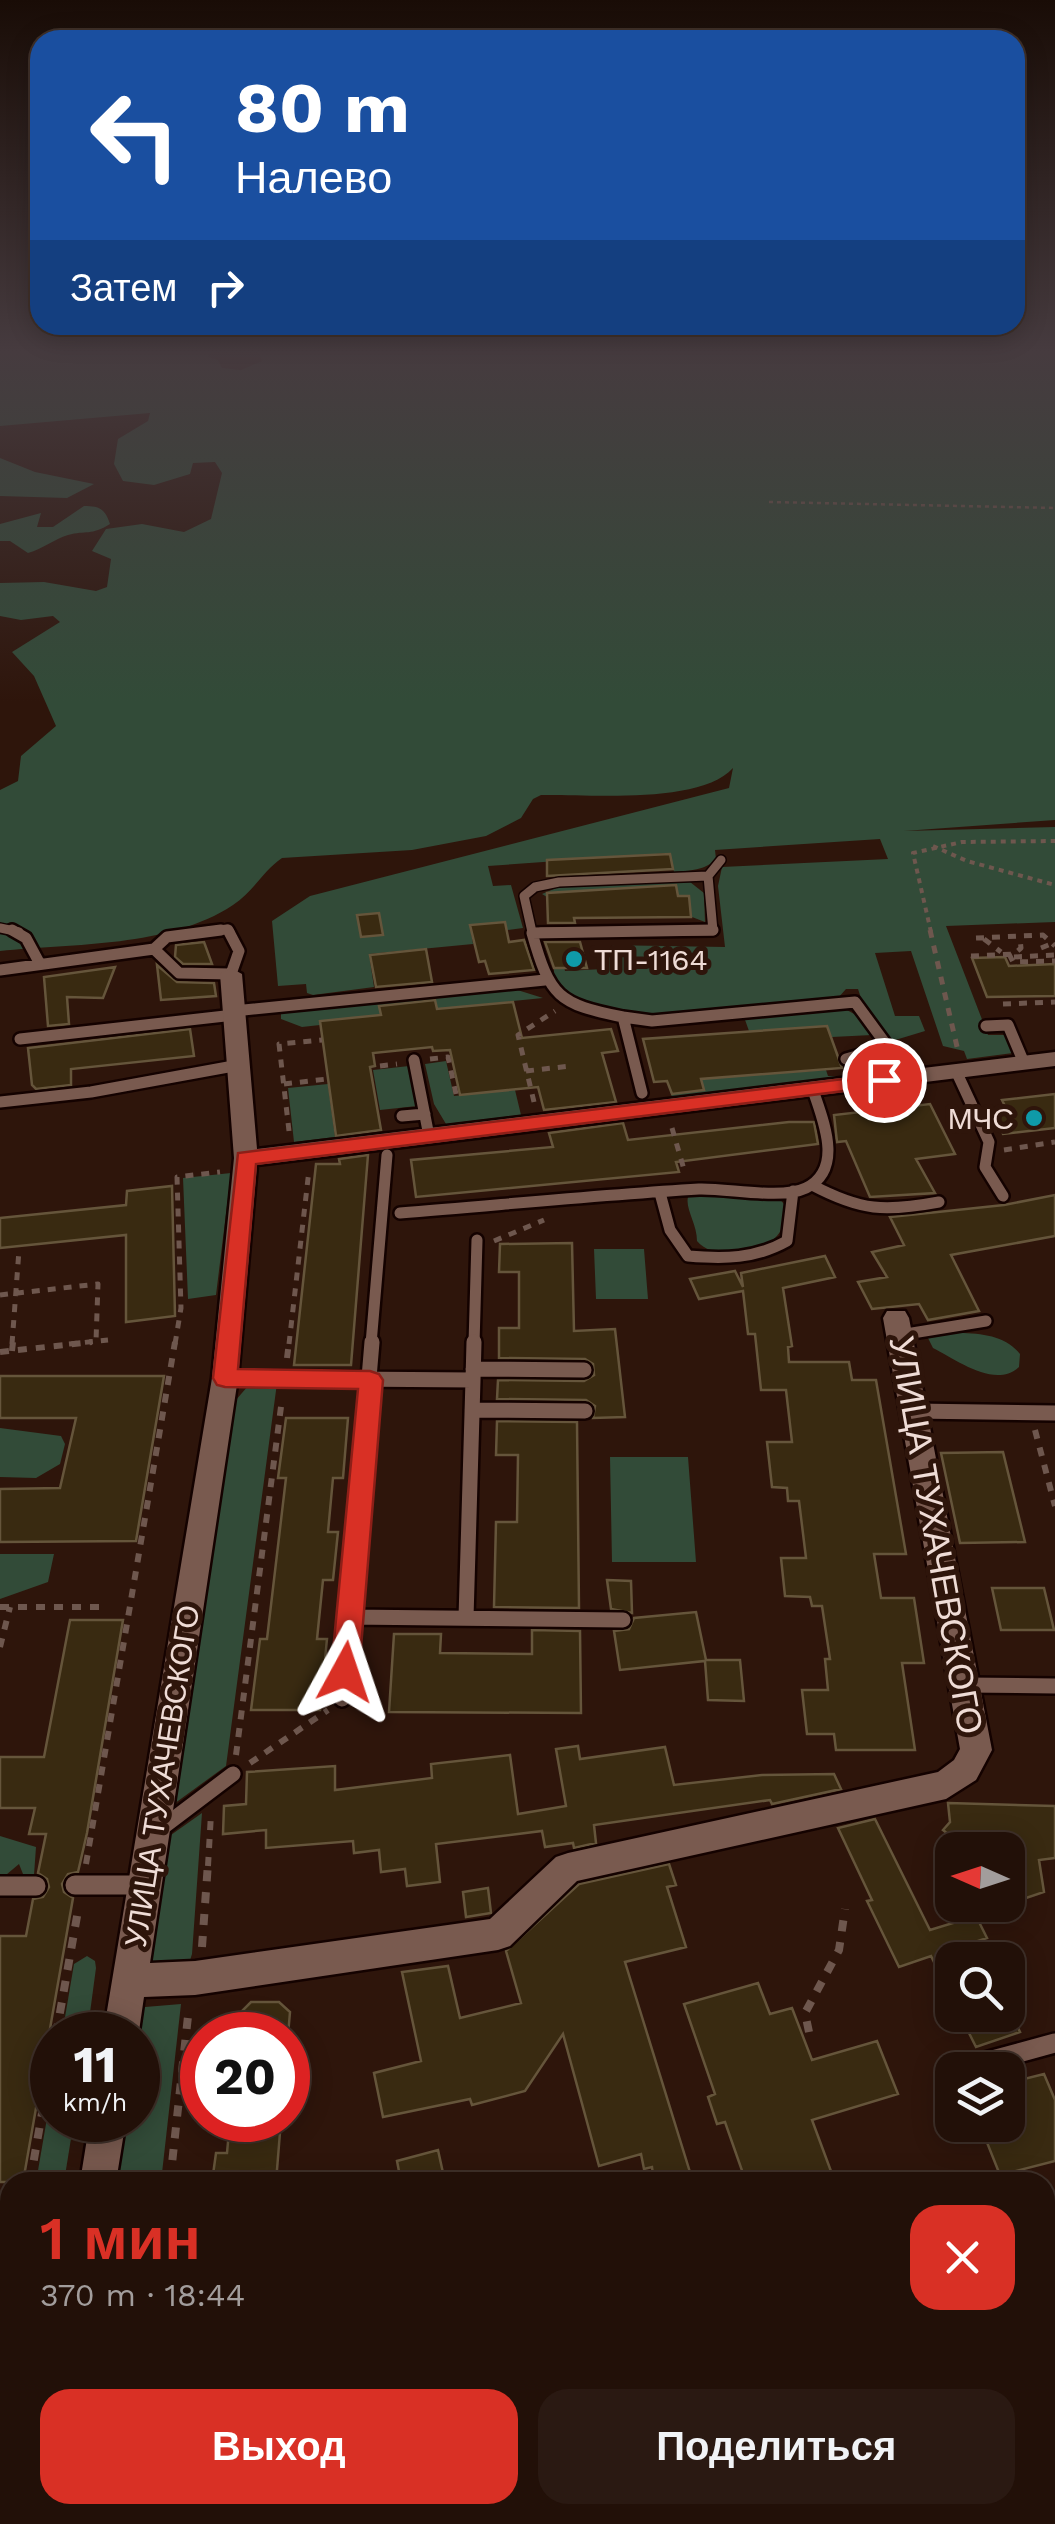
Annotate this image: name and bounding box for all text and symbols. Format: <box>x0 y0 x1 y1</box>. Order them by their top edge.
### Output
text: 80 m <box>235 67 410 149</box>
icon: left <box>70 70 200 200</box>
text: Налево <box>235 151 392 204</box>
icon: right <box>198 260 253 315</box>
text: Затем <box>70 266 178 310</box>
place label: ТП-1164 <box>594 942 708 977</box>
marker: ТП-1164 <box>563 948 585 970</box>
pin <box>842 1038 927 1123</box>
icon: arrive <box>857 1053 912 1108</box>
place label: МЧС <box>948 1101 1014 1136</box>
marker: МЧС <box>1023 1107 1045 1129</box>
street label: УЛИЦА ТУХАЧЕВСКОГО <box>880 1333 992 1737</box>
street label: УЛИЦА ТУХАЧЕВСКОГО <box>118 1602 206 1950</box>
position arrow <box>293 1620 397 1724</box>
north arrow <box>935 1832 1025 1922</box>
map controls <box>935 1832 1025 2142</box>
button: search <box>935 1942 1025 2032</box>
speed limit sign: 20 <box>180 2012 310 2142</box>
text: 11 <box>73 2035 117 2094</box>
button: layers <box>935 2052 1025 2142</box>
text: km/h <box>63 2088 127 2117</box>
text: 1 мин <box>40 2203 201 2274</box>
button: close <box>910 2205 1015 2310</box>
text: 370 m · 18:44 <box>40 2276 245 2314</box>
button: Выход <box>40 2389 518 2504</box>
button: Поделиться <box>538 2389 1015 2504</box>

